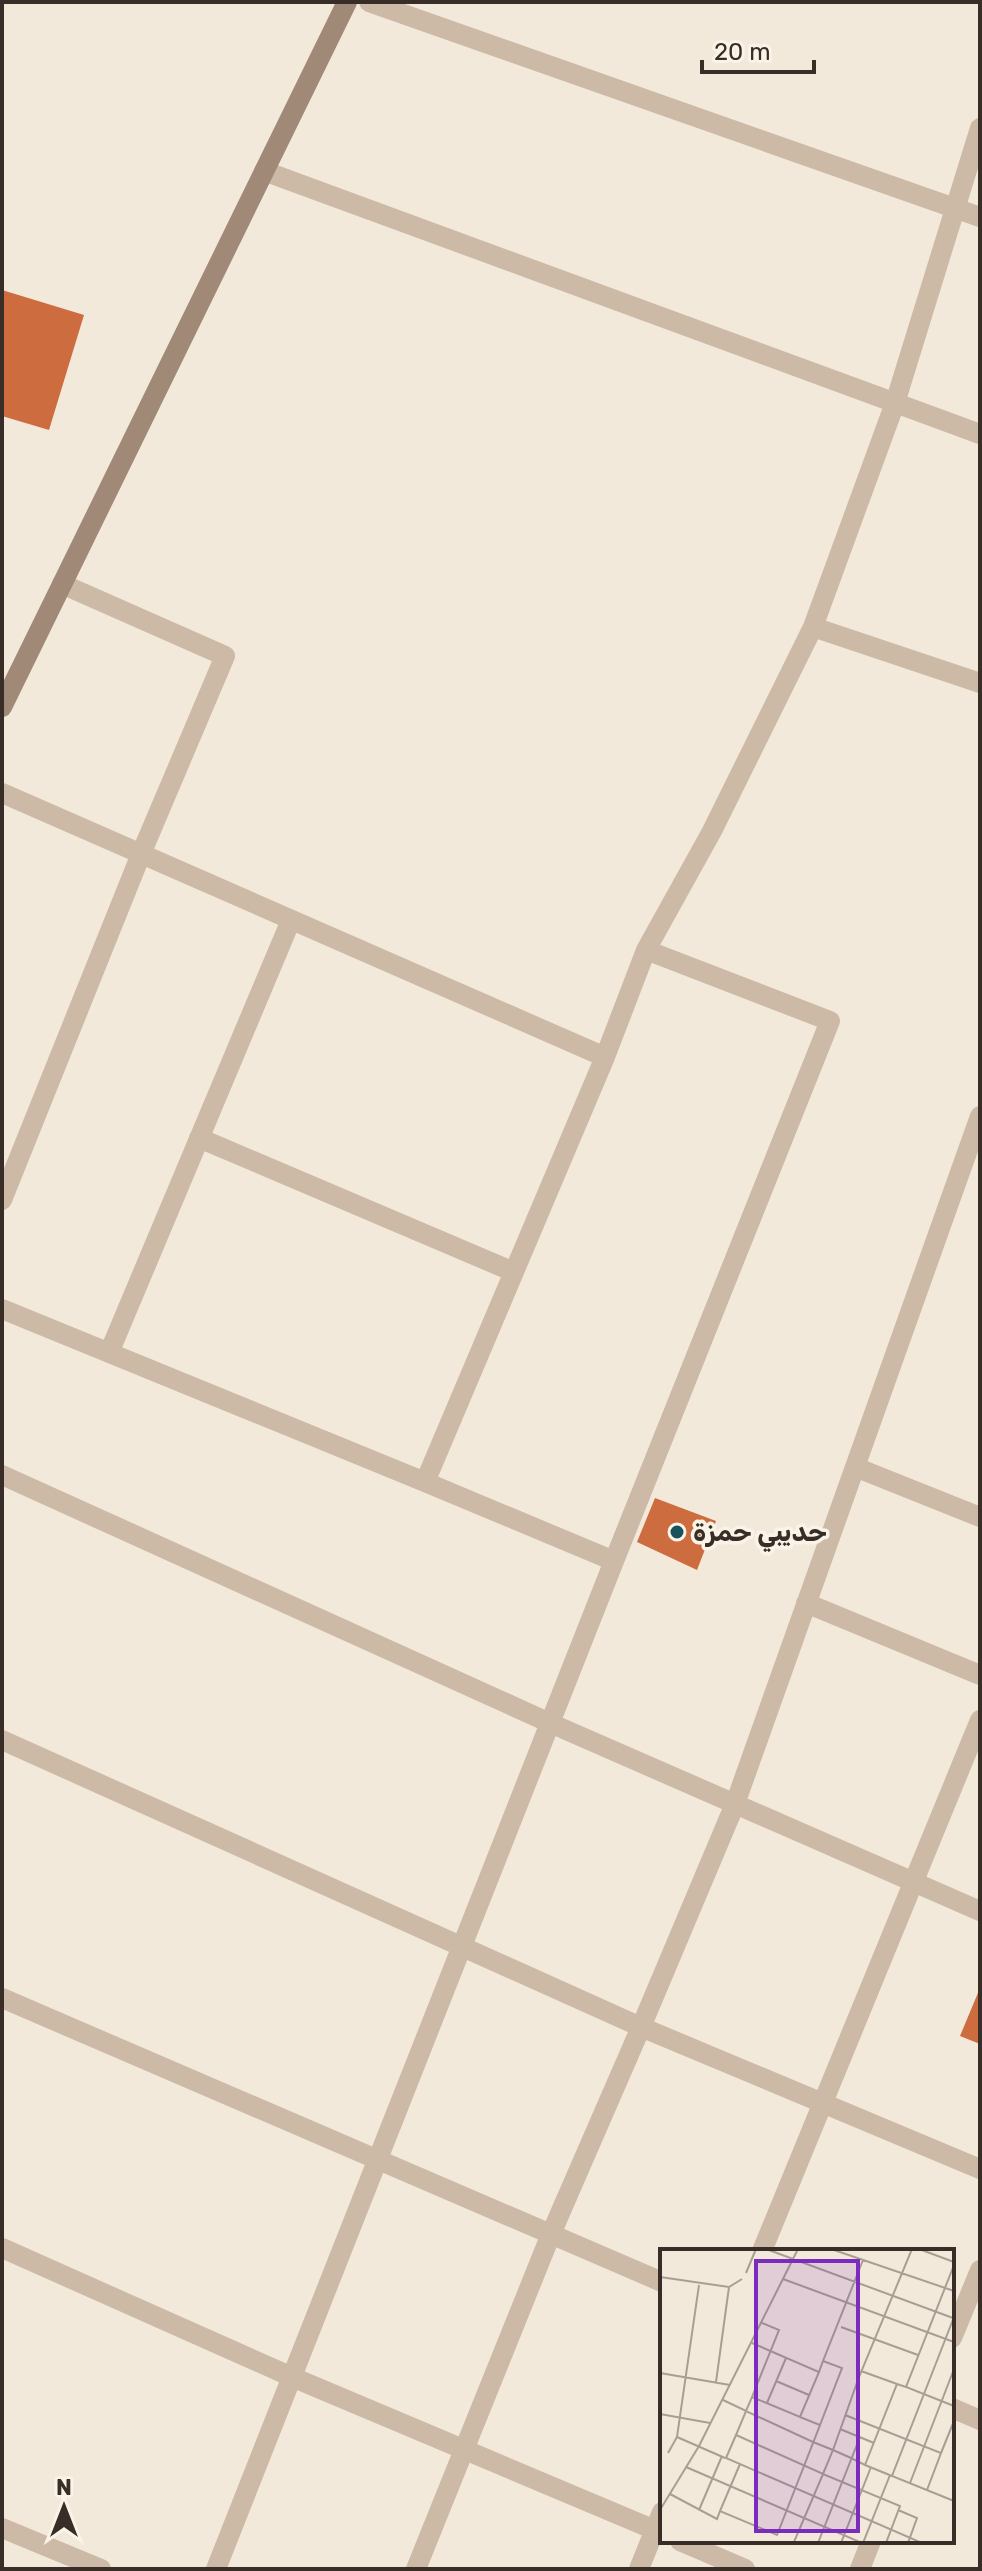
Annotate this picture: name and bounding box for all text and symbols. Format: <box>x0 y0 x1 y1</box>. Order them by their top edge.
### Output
scale bar <box>702 24 814 74</box>
text: 20 m <box>714 38 771 66</box>
place label: حديبي حمزة <box>693 1517 827 1552</box>
marker: حديبي حمزة <box>668 1523 686 1541</box>
inset map <box>660 2249 954 2543</box>
north arrow <box>24 2467 104 2547</box>
text: N <box>56 2474 72 2501</box>

